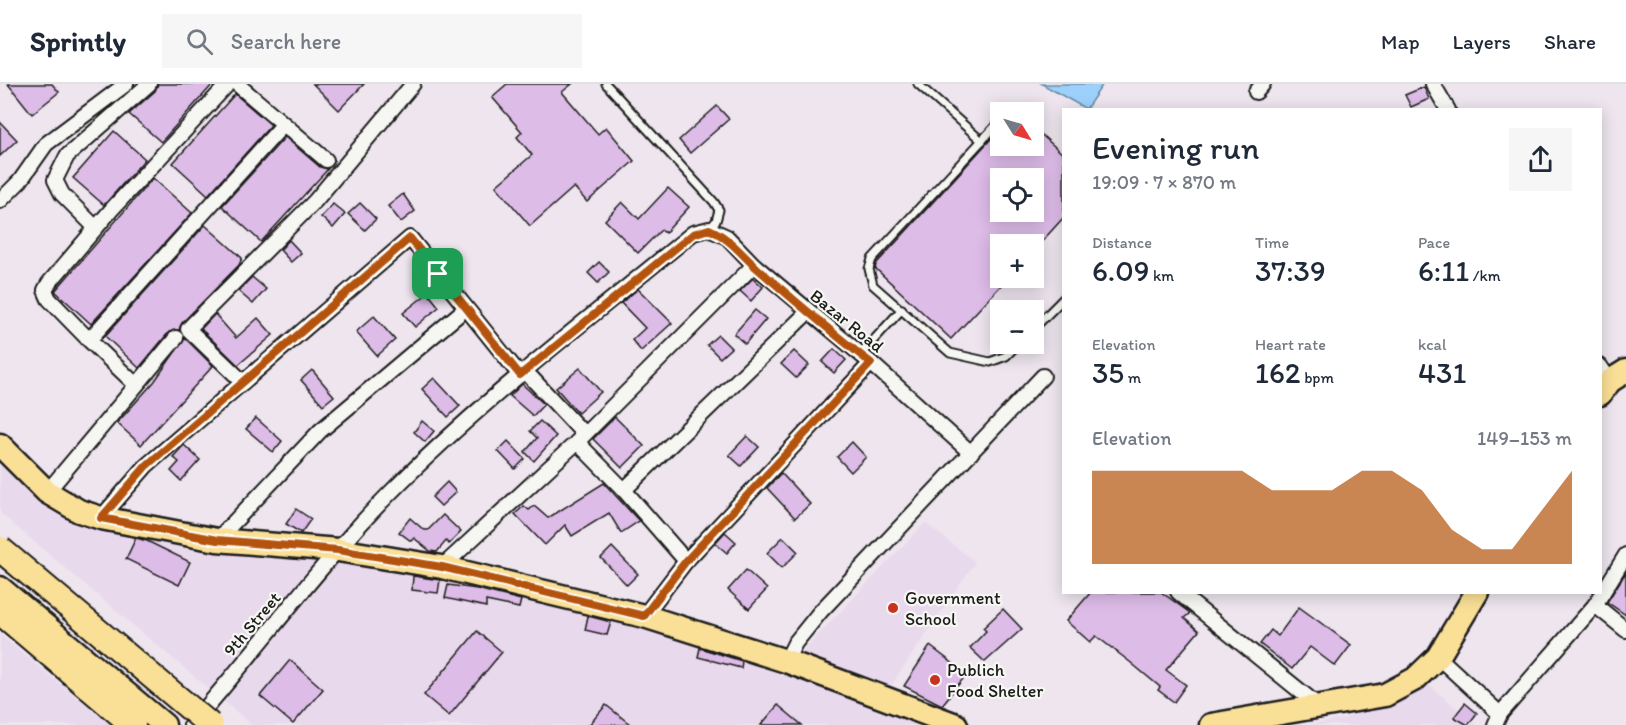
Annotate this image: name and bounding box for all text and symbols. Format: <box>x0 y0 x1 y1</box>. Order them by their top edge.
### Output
search box <box>162 14 582 68</box>
text: Sprintly <box>30 24 126 58</box>
icon: search <box>183 25 216 58</box>
text: Search here <box>231 28 341 55</box>
text: Map <box>1381 29 1420 54</box>
text: Layers <box>1453 29 1511 54</box>
text: Share <box>1544 29 1596 54</box>
north arrow <box>990 102 1044 156</box>
map controls <box>990 102 1044 354</box>
text: Evening run <box>1092 128 1259 167</box>
button: share <box>1509 128 1572 191</box>
button: locate <box>990 168 1044 222</box>
text: 19:09 · 7 × 870 m <box>1092 170 1236 194</box>
text: Distance <box>1092 233 1152 252</box>
text: Time <box>1255 233 1289 252</box>
text: Pace <box>1418 233 1450 252</box>
button: + <box>990 234 1044 288</box>
pin <box>412 248 463 299</box>
text: 6.09 <box>1092 252 1149 289</box>
text: 37:39 <box>1255 252 1326 289</box>
text: 6:11 <box>1418 252 1469 289</box>
icon: arrive <box>421 257 454 290</box>
text: km <box>1149 266 1174 285</box>
text: /km <box>1469 266 1501 285</box>
street label: Bazar Road <box>806 285 888 358</box>
button: − <box>990 300 1044 354</box>
text: Elevation <box>1092 335 1156 354</box>
text: Heart rate <box>1255 335 1326 354</box>
text: kcal <box>1418 335 1446 354</box>
text: 35 <box>1092 354 1124 391</box>
text: 162 <box>1255 354 1301 391</box>
text: 431 <box>1418 354 1466 391</box>
text: m <box>1124 368 1141 387</box>
text: bpm <box>1301 368 1334 387</box>
text: Elevation <box>1092 426 1171 450</box>
text: 149–153 m <box>1477 426 1572 450</box>
street label: 9th Street <box>219 587 285 661</box>
place label: Government School <box>905 587 1001 630</box>
marker: Government School <box>886 601 900 615</box>
place label: Publich Food Shelter <box>947 659 1043 702</box>
marker: Publich Food Shelter <box>928 673 942 687</box>

